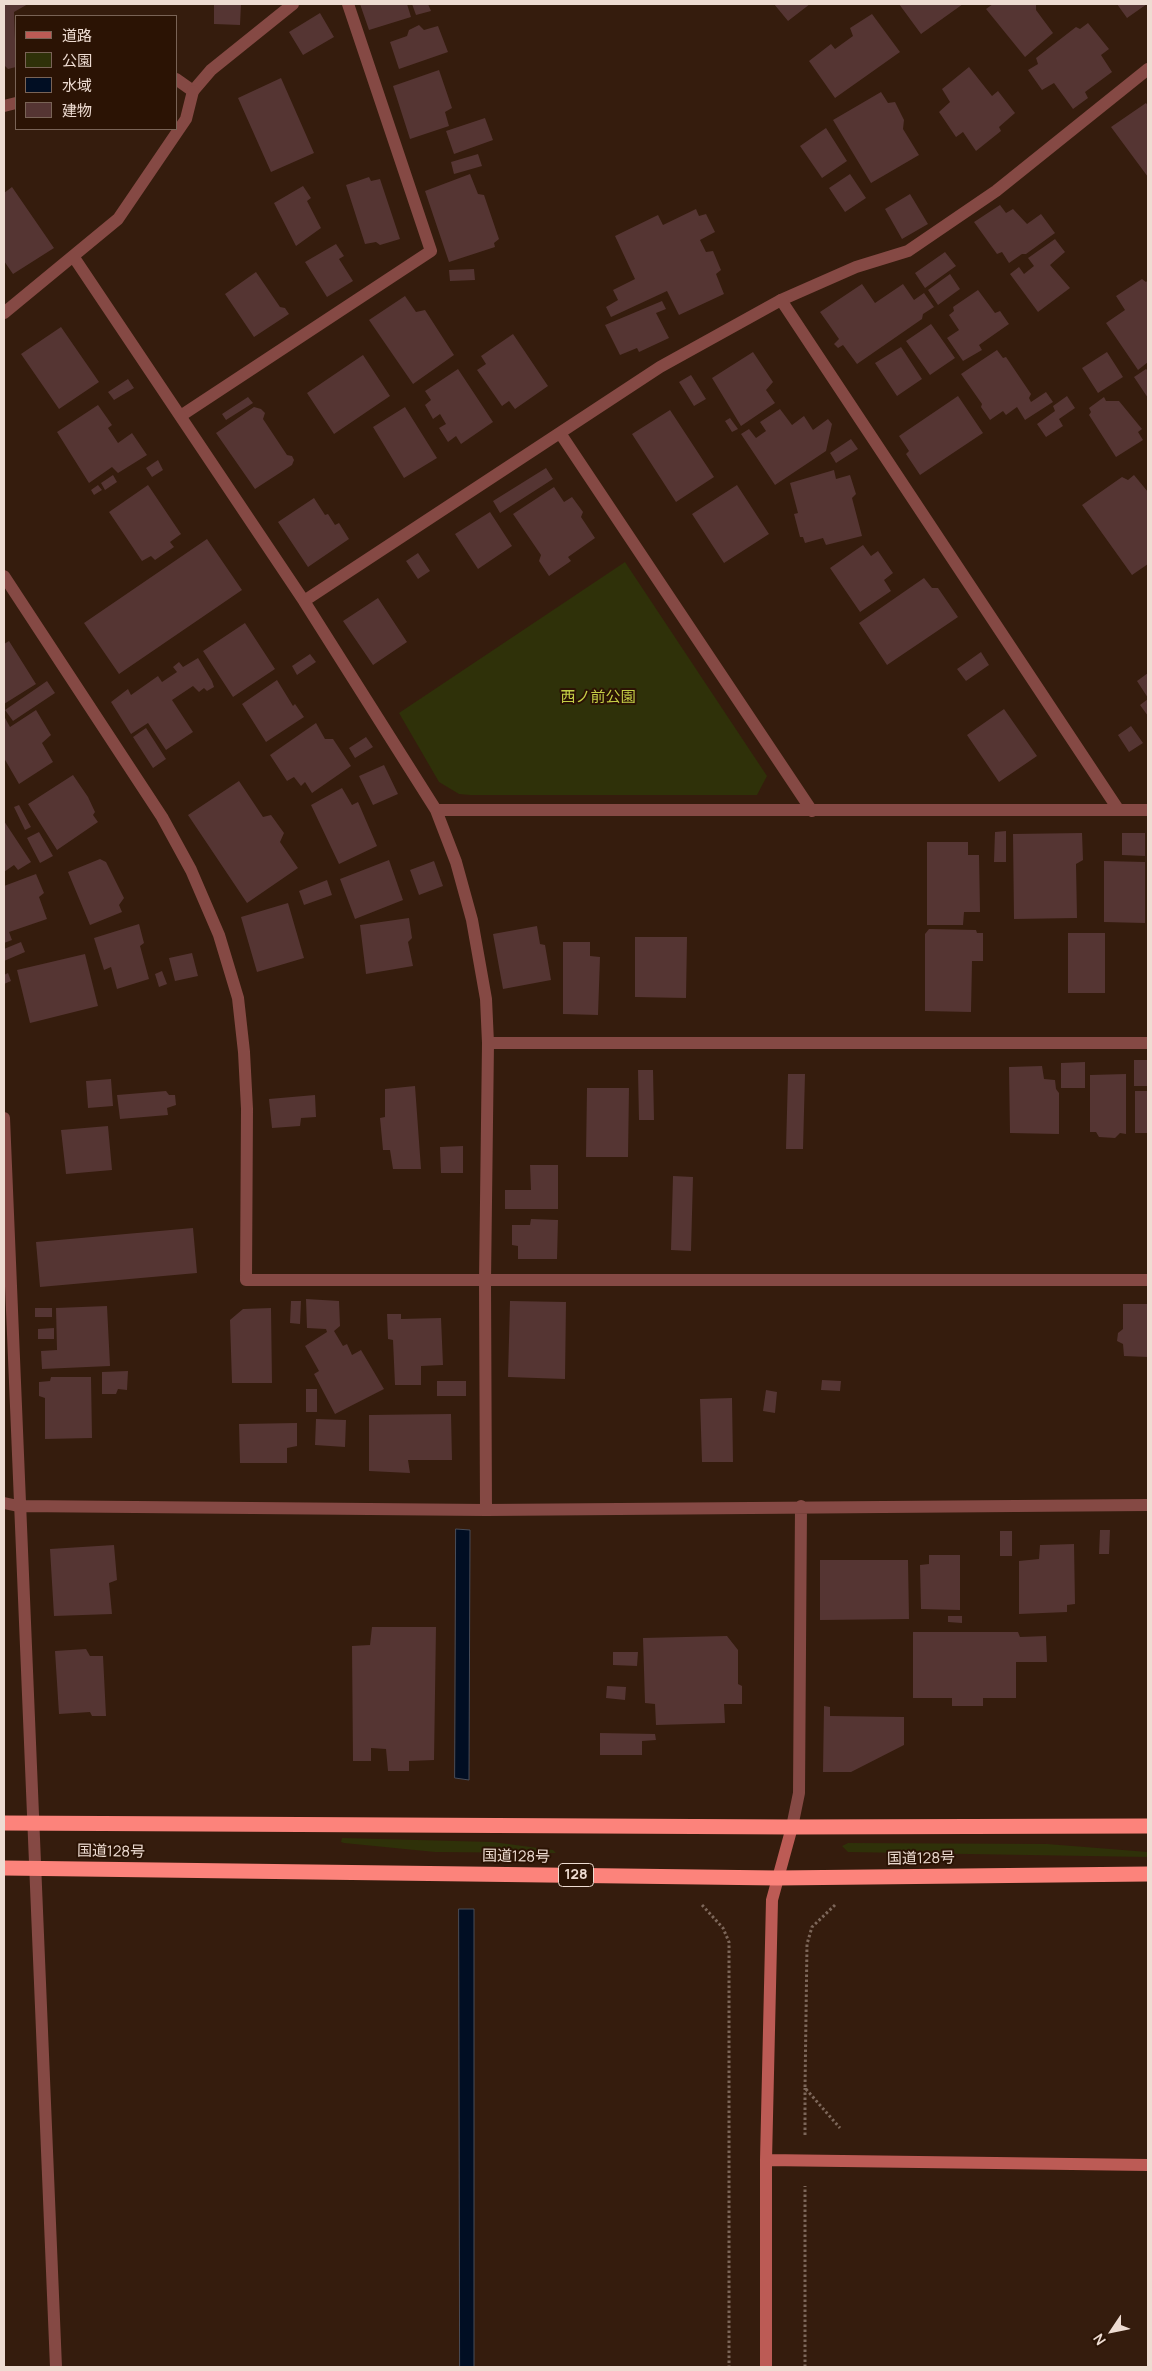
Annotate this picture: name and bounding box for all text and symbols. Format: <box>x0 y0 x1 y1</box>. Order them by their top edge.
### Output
legend <box>15 15 178 130</box>
text: 道路 <box>62 25 92 46</box>
text: 公園 <box>62 50 92 71</box>
text: 水域 <box>62 75 92 96</box>
text: 建物 <box>62 100 92 121</box>
park label: 西ノ前公園 <box>561 689 635 707</box>
street label: 国道128号 <box>77 1842 145 1862</box>
street label: 国道128号 <box>482 1847 550 1867</box>
street label: 国道128号 <box>887 1849 955 1869</box>
road number: 128 <box>558 1864 594 1886</box>
north arrow <box>1087 2306 1137 2356</box>
text: N <box>1088 2330 1110 2349</box>

